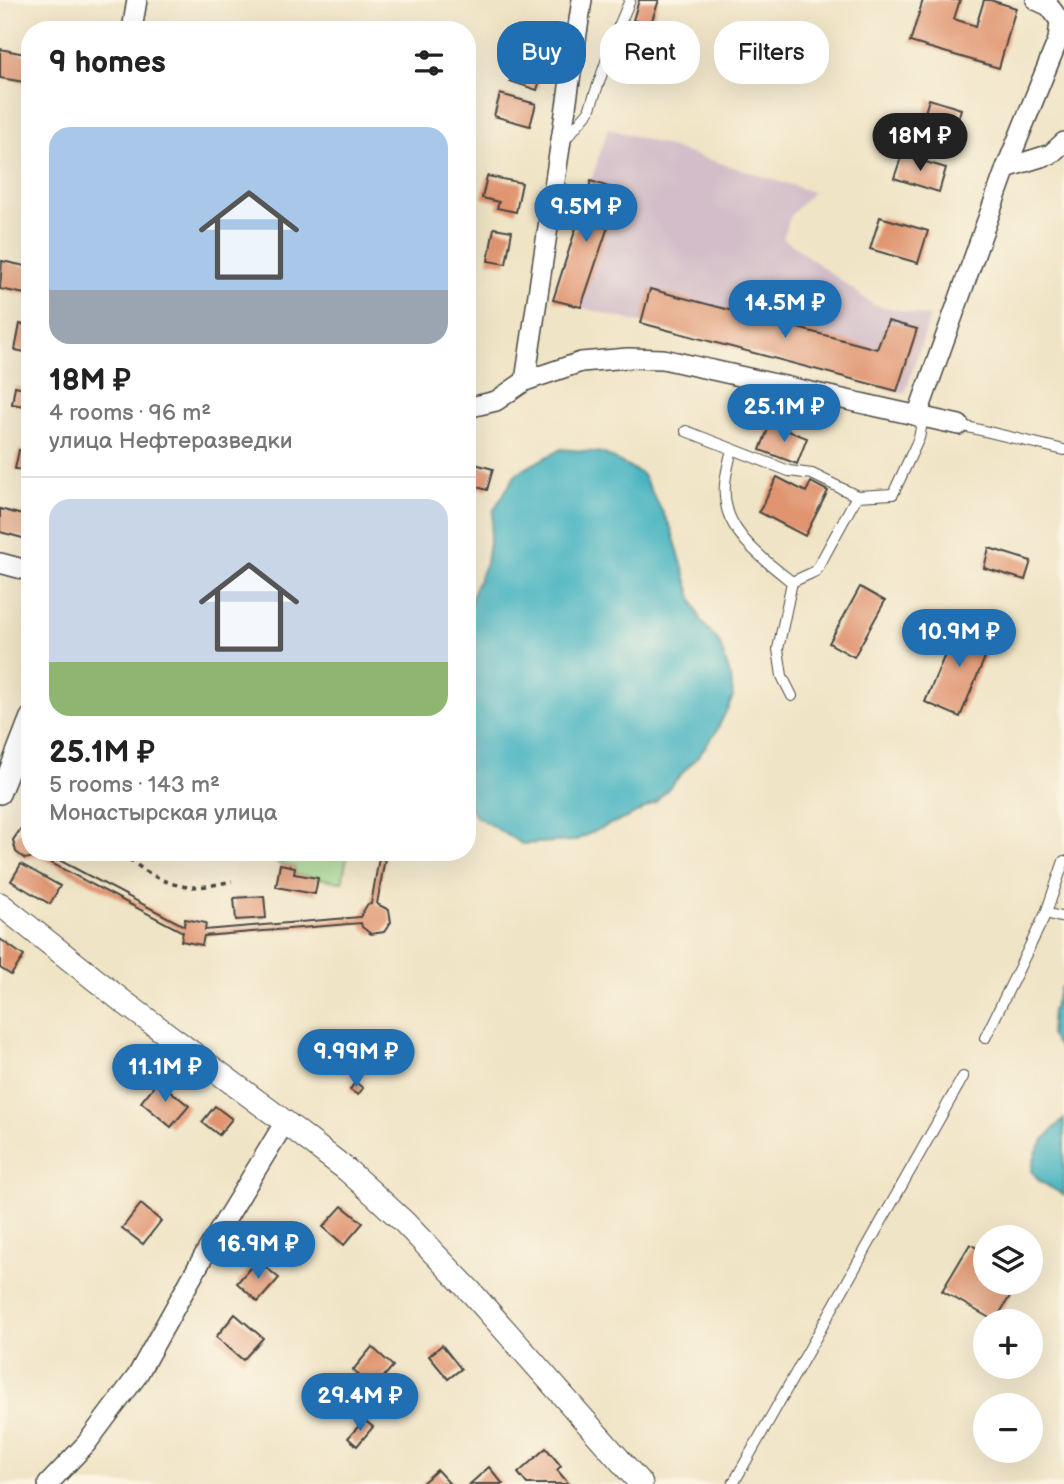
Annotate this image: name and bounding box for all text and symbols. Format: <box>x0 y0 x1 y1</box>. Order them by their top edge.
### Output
chip: Buy <box>497 21 586 84</box>
chip: Rent <box>600 21 700 84</box>
chip: Filters <box>714 21 829 84</box>
icon: filters <box>410 44 448 82</box>
text: 9 homes <box>49 45 166 81</box>
pin: 18M ₽ <box>871 114 969 173</box>
text: 18M ₽ <box>889 122 951 150</box>
icon: home <box>186 172 312 298</box>
pin: 9.5M ₽ <box>529 184 643 244</box>
text: 9.5M ₽ <box>550 193 622 221</box>
pin: 14.5M ₽ <box>720 280 850 340</box>
text: 14.5M ₽ <box>745 289 825 317</box>
text: 18M ₽ <box>49 363 131 399</box>
pin: 25.1M ₽ <box>719 384 849 444</box>
text: 25.1M ₽ <box>743 393 825 421</box>
text: 4 rooms · 96 m² <box>49 399 211 427</box>
text: улица Нефтеразведки <box>49 427 293 455</box>
icon: home <box>186 544 312 670</box>
pin: 10.9M ₽ <box>894 610 1024 669</box>
text: 10.9M ₽ <box>918 618 1000 646</box>
text: 25.1M ₽ <box>49 735 155 771</box>
text: 5 rooms · 143 m² <box>49 771 220 799</box>
text: Монастырская улица <box>49 799 278 827</box>
pin: 9.99M ₽ <box>291 1030 421 1089</box>
text: 9.99M ₽ <box>314 1038 398 1066</box>
pin: 11.1M ₽ <box>100 1044 230 1104</box>
text: 11.1M ₽ <box>128 1053 202 1081</box>
pin: 16.9M ₽ <box>193 1222 323 1281</box>
map controls <box>973 1225 1043 1463</box>
button: layers <box>973 1225 1043 1295</box>
text: 16.9M ₽ <box>217 1230 299 1258</box>
button: + <box>973 1309 1043 1379</box>
pin: 29.4M ₽ <box>295 1374 425 1433</box>
text: 29.4M ₽ <box>317 1382 403 1410</box>
button: − <box>973 1393 1043 1463</box>

